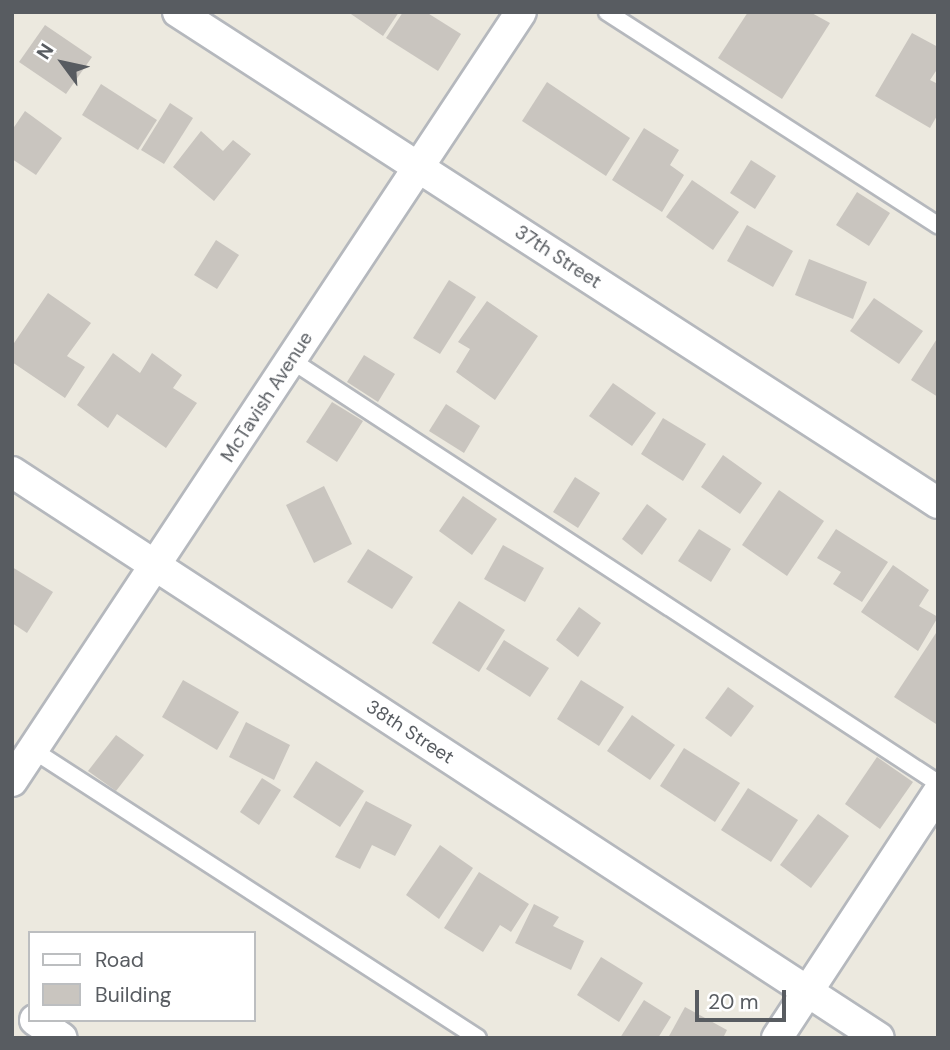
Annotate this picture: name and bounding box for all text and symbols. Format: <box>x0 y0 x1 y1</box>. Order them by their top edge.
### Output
north arrow <box>28 28 98 98</box>
text: N <box>31 39 59 64</box>
street label: 37th Street <box>511 221 605 293</box>
street label: McTavish Avenue <box>216 328 318 466</box>
street label: 38th Street <box>362 695 458 769</box>
legend <box>28 931 256 1022</box>
text: Road <box>95 946 144 974</box>
scale bar <box>698 976 789 1020</box>
text: Building <box>95 981 171 1009</box>
text: 20 m <box>708 988 759 1016</box>

